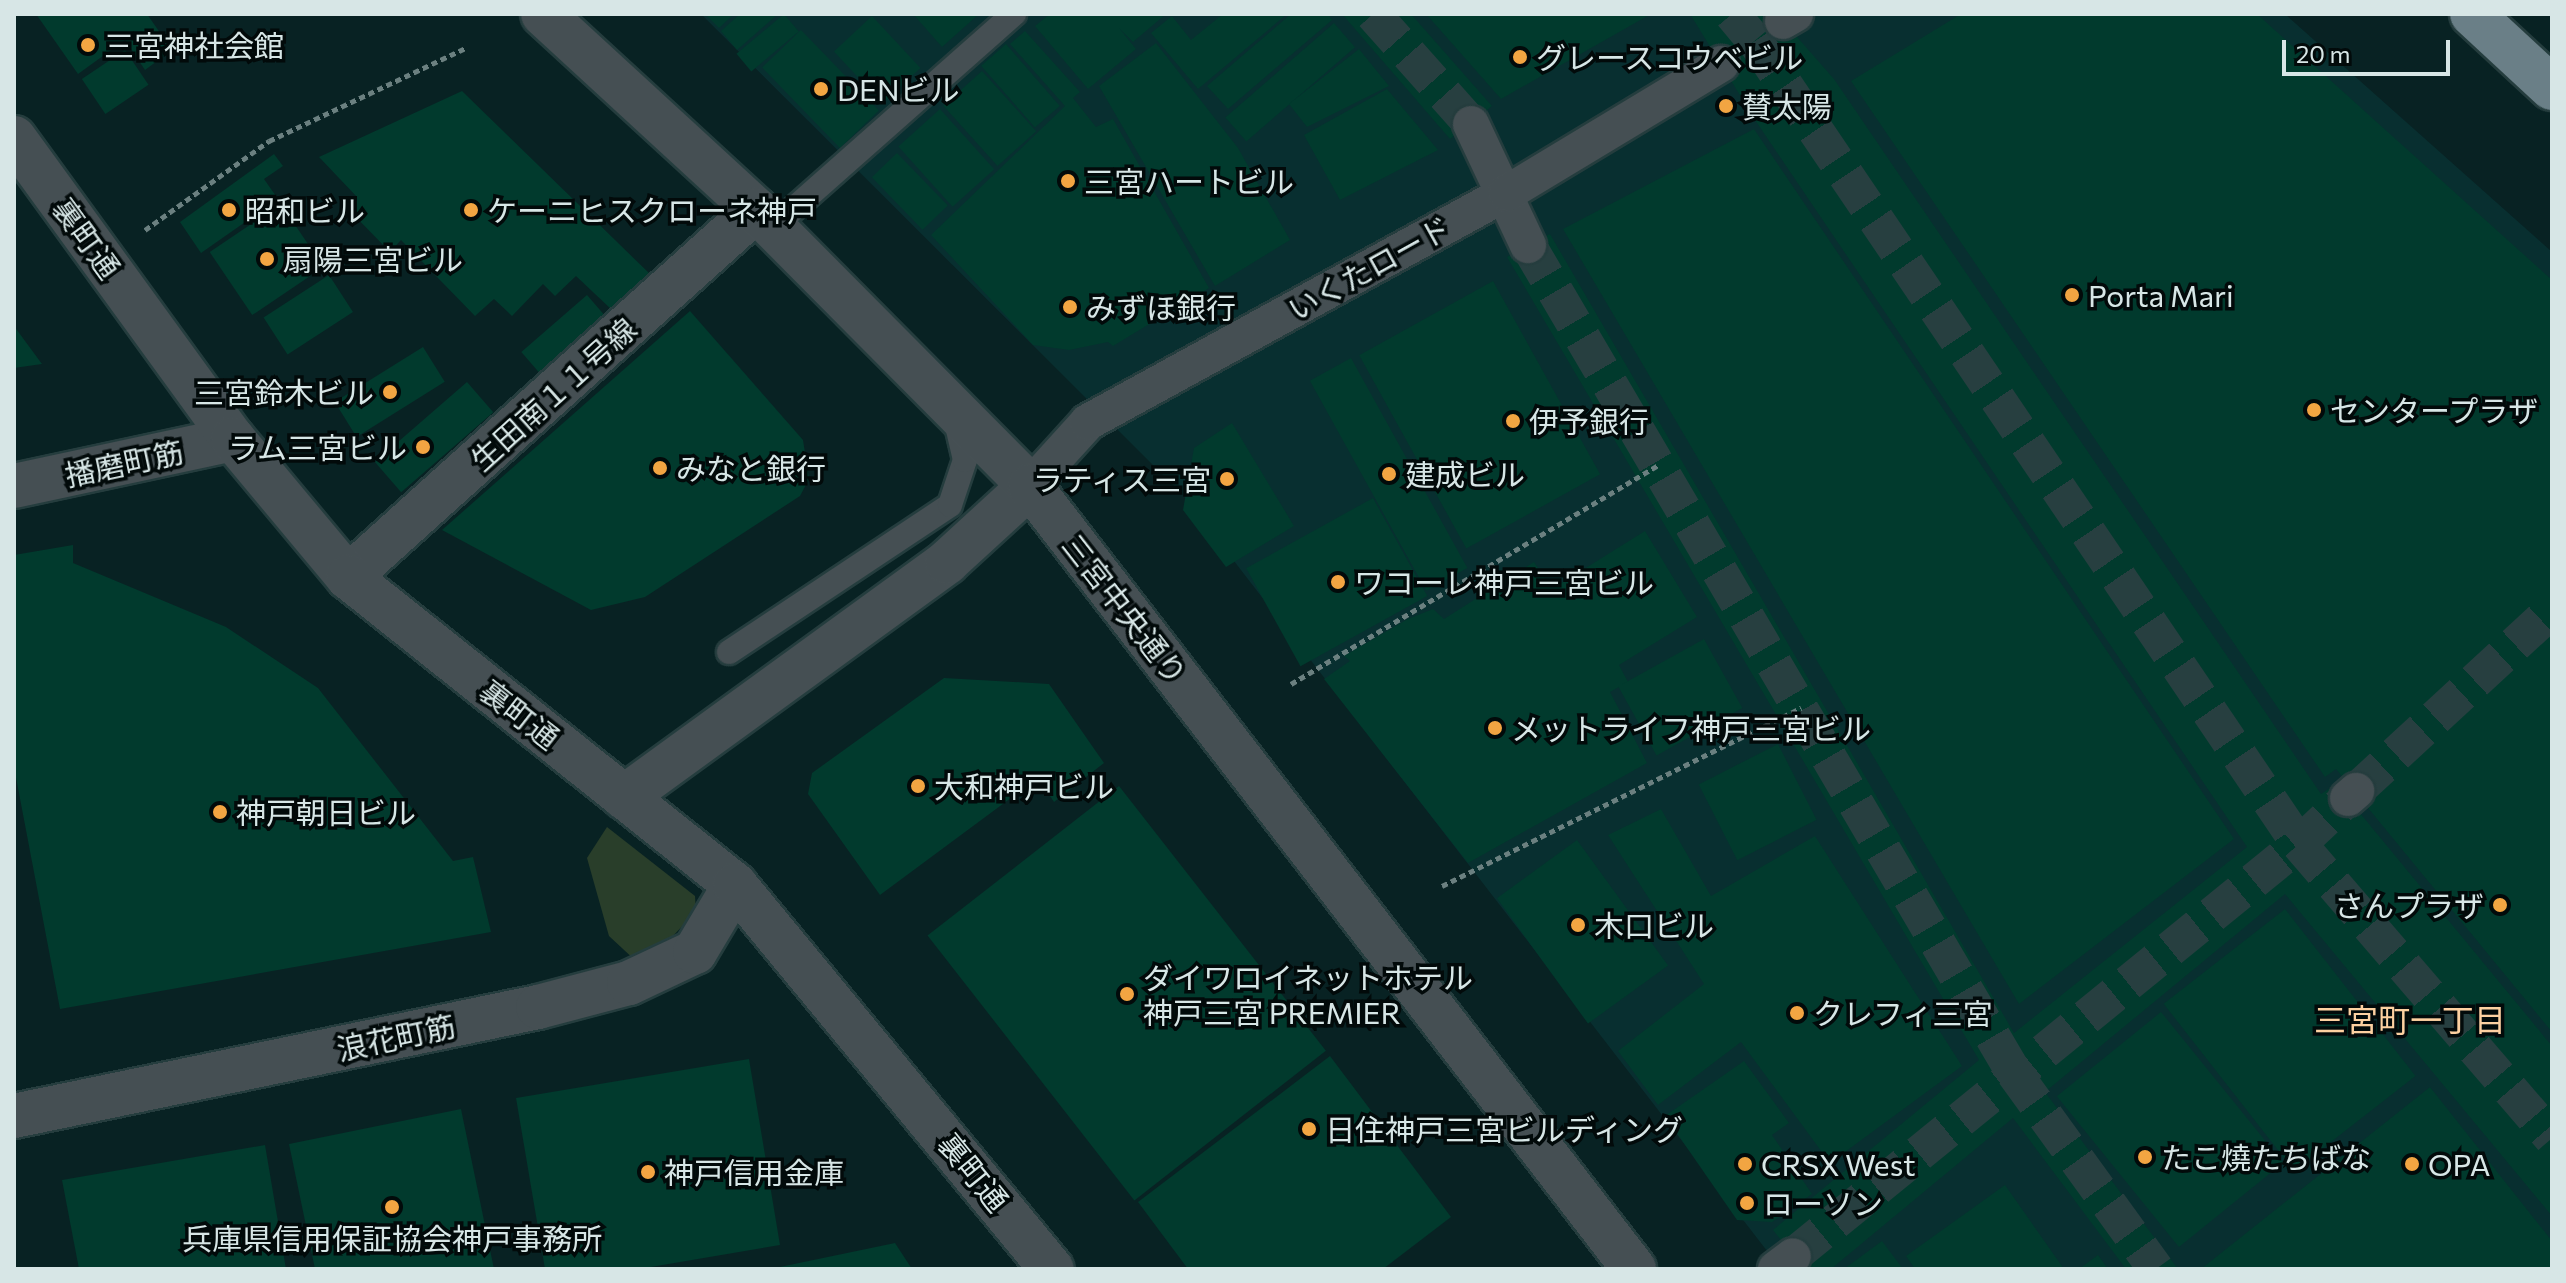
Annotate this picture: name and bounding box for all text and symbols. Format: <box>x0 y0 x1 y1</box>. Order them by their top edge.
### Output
scale bar <box>2286 24 2454 74</box>
place label: 三宮神社会館 <box>104 27 284 63</box>
marker: 三宮神社会館 <box>79 36 97 54</box>
place label: グレースコウベビル <box>1536 39 1806 75</box>
text: 20 m <box>2296 39 2350 68</box>
marker: グレースコウベビル <box>1511 48 1529 66</box>
place label: DENビル <box>837 71 960 107</box>
marker: DENビル <box>812 80 830 98</box>
place label: 賛太陽 <box>1742 88 1832 124</box>
marker: 賛太陽 <box>1717 97 1735 115</box>
place label: 三宮ハートビル <box>1084 163 1294 199</box>
marker: 三宮ハートビル <box>1059 172 1077 190</box>
street label: 裏町通 <box>46 191 128 285</box>
place label: 昭和ビル <box>245 192 365 228</box>
place label: ケーニヒスクローネ神戸 <box>487 192 817 228</box>
marker: 昭和ビル <box>220 201 238 219</box>
marker: ケーニヒスクローネ神戸 <box>462 201 480 219</box>
street label: いくたロード <box>1282 209 1456 327</box>
place label: 扇陽三宮ビル <box>283 241 463 277</box>
marker: 扇陽三宮ビル <box>258 250 276 268</box>
place label: Porta Mari <box>2088 277 2234 313</box>
marker: Porta Mari <box>2063 286 2081 304</box>
place label: みずほ銀行 <box>1086 289 1236 325</box>
marker: みずほ銀行 <box>1061 298 1079 316</box>
street label: 生田南１１号線 <box>463 310 643 478</box>
place label: 三宮鈴木ビル <box>194 374 374 410</box>
marker: 三宮鈴木ビル <box>381 383 399 401</box>
place label: センタープラザ <box>2330 392 2540 428</box>
marker: センタープラザ <box>2305 401 2323 419</box>
place label: 伊予銀行 <box>1529 403 1649 439</box>
marker: 伊予銀行 <box>1504 412 1522 430</box>
place label: ラム三宮ビル <box>227 429 407 465</box>
street label: 播磨町筋 <box>62 433 186 493</box>
marker: ラム三宮ビル <box>414 438 432 456</box>
place label: みなと銀行 <box>676 450 826 486</box>
place label: 建成ビル <box>1405 456 1525 492</box>
marker: みなと銀行 <box>651 459 669 477</box>
place label: ラティス三宮 <box>1031 461 1211 497</box>
marker: 建成ビル <box>1380 465 1398 483</box>
marker: ラティス三宮 <box>1218 470 1236 488</box>
street label: 三宮中央通り <box>1055 527 1195 691</box>
place label: ワコーレ神戸三宮ビル <box>1354 564 1654 600</box>
marker: ワコーレ神戸三宮ビル <box>1329 573 1347 591</box>
street label: 裏町通 <box>473 672 567 756</box>
place label: メットライフ神戸三宮ビル <box>1511 710 1871 746</box>
marker: メットライフ神戸三宮ビル <box>1486 719 1504 737</box>
place label: 大和神戸ビル <box>934 768 1114 804</box>
marker: 大和神戸ビル <box>909 777 927 795</box>
place label: 神戸朝日ビル <box>236 794 416 830</box>
marker: 神戸朝日ビル <box>211 803 229 821</box>
place label: さんプラザ <box>2334 887 2484 923</box>
marker: さんプラザ <box>2491 896 2509 914</box>
place label: 木口ビル <box>1594 907 1714 943</box>
marker: 木口ビル <box>1569 916 1587 934</box>
place label: ダイワロイネットホテル 神戸三宮 PREMIER <box>1143 959 1473 1030</box>
marker: ダイワロイネットホテル 神戸三宮 PREMIER <box>1118 985 1136 1003</box>
place label: クレフィ三宮 <box>1813 995 1993 1031</box>
district label: 三宮町一丁目 <box>2314 1000 2506 1038</box>
marker: クレフィ三宮 <box>1788 1004 1806 1022</box>
street label: 浪花町筋 <box>334 1007 458 1067</box>
place label: 日住神戸三宮ビルディング <box>1325 1111 1685 1147</box>
marker: 日住神戸三宮ビルディング <box>1300 1120 1318 1138</box>
street label: 裏町通 <box>932 1126 1016 1218</box>
place label: たこ燒たちばな <box>2161 1139 2371 1175</box>
place label: CRSX West <box>1761 1146 1916 1182</box>
place label: OPA <box>2428 1146 2490 1182</box>
marker: たこ燒たちばな <box>2136 1148 2154 1166</box>
place label: 神戸信用金庫 <box>664 1154 844 1190</box>
marker: CRSX West <box>1736 1155 1754 1173</box>
marker: OPA <box>2403 1155 2421 1173</box>
marker: 神戸信用金庫 <box>639 1163 657 1181</box>
place label: ローソン <box>1763 1185 1883 1221</box>
marker: ローソン <box>1738 1194 1756 1212</box>
marker: 兵庫県信用保証協会神戸事務所 <box>383 1198 401 1216</box>
place label: 兵庫県信用保証協会神戸事務所 <box>182 1220 602 1256</box>

